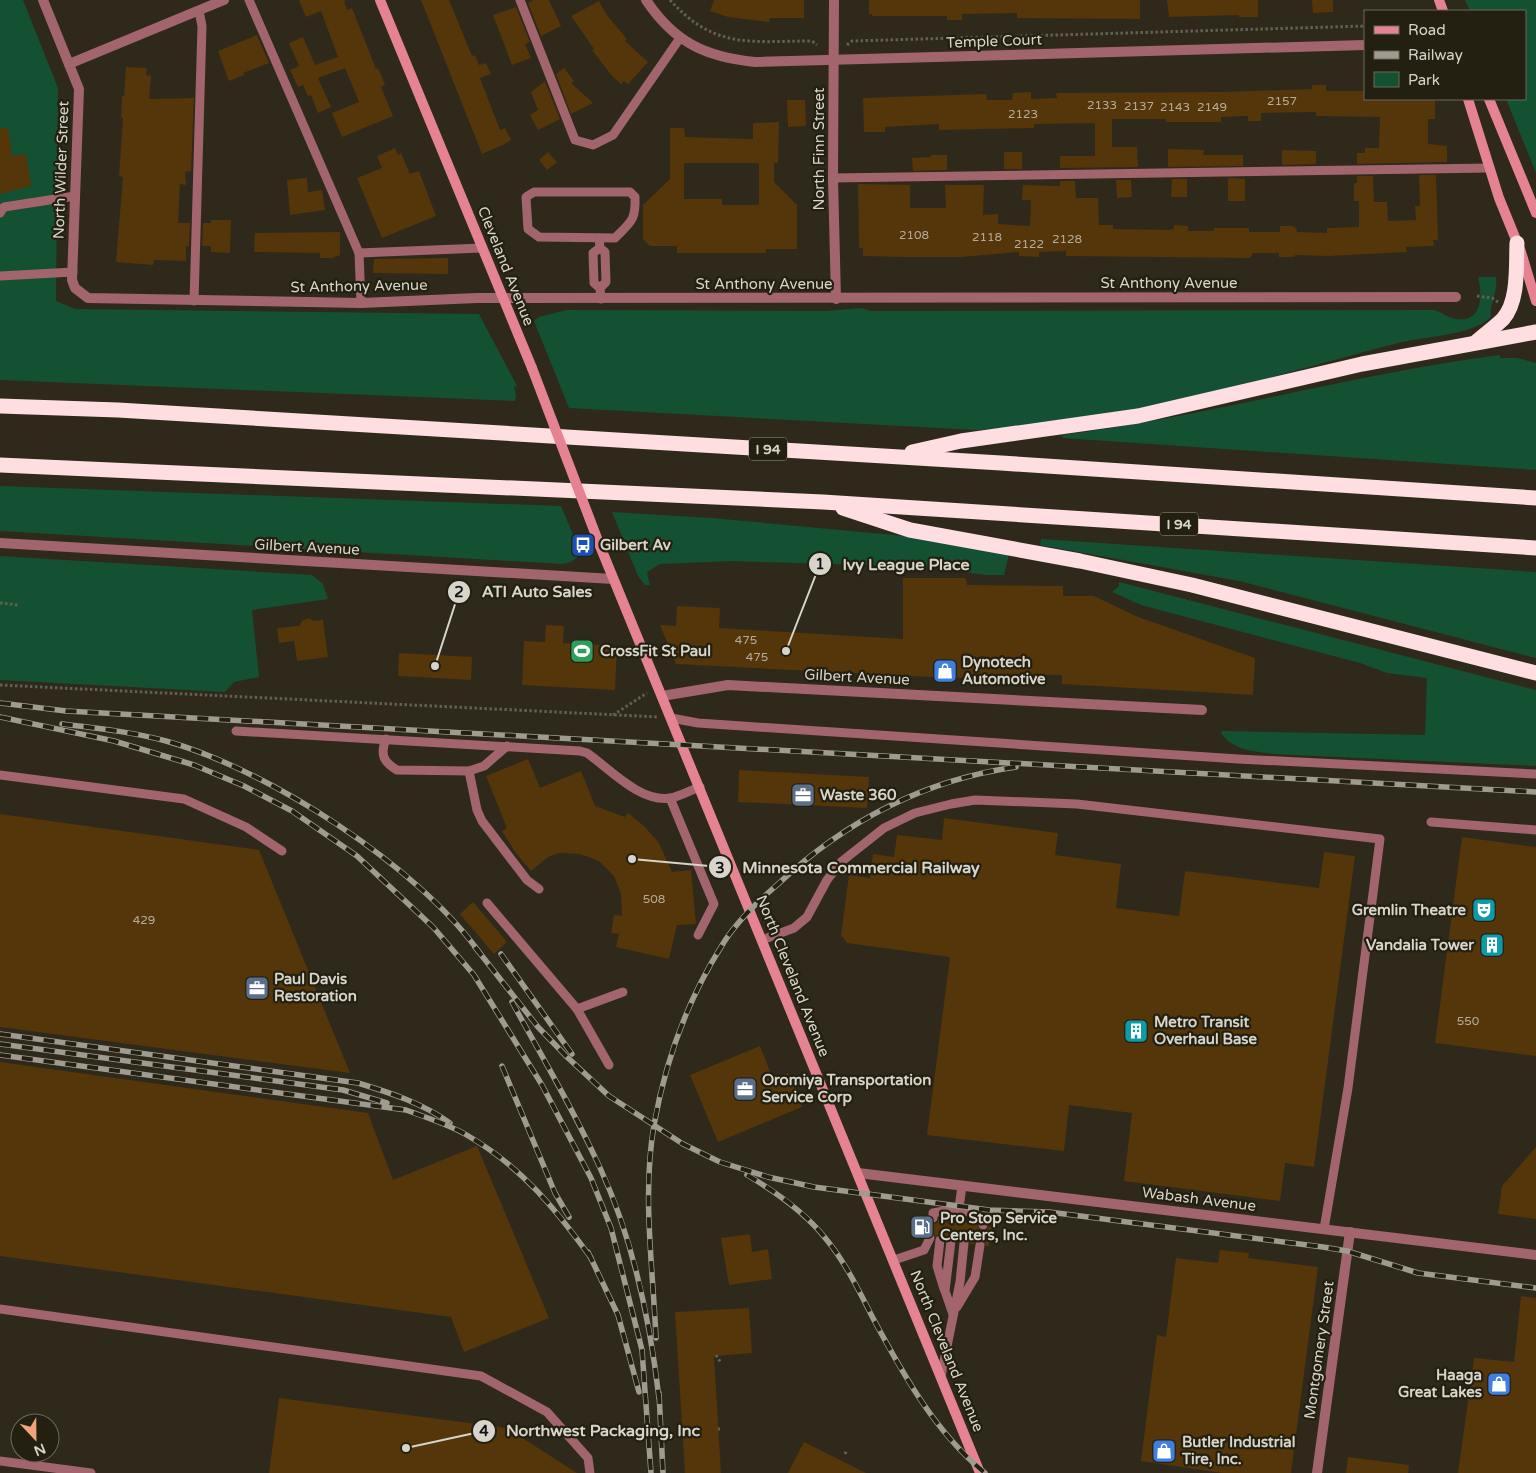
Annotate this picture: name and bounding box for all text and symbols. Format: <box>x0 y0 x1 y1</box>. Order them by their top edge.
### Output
legend <box>1364 10 1526 100</box>
text: Road <box>1408 21 1446 39</box>
street label: Temple Court <box>946 30 1043 52</box>
text: Railway <box>1408 46 1463 64</box>
text: Park <box>1408 71 1440 89</box>
street label: North Finn Street <box>810 87 828 211</box>
house number: 2157 <box>1267 94 1297 108</box>
house number: 2133 <box>1087 98 1117 112</box>
house number: 2137 <box>1124 99 1154 113</box>
street label: North Wilder Street <box>50 100 72 239</box>
house number: 2143 <box>1160 100 1190 114</box>
house number: 2149 <box>1197 100 1227 114</box>
house number: 2123 <box>1008 107 1038 121</box>
street label: Cleveland Avenue <box>474 204 538 328</box>
house number: 2108 <box>899 228 929 242</box>
house number: 2118 <box>972 230 1002 244</box>
house number: 2128 <box>1052 232 1082 246</box>
house number: 2122 <box>1014 237 1044 251</box>
street label: St Anthony Avenue <box>1100 274 1238 292</box>
street label: St Anthony Avenue <box>695 275 833 293</box>
street label: St Anthony Avenue <box>290 276 428 296</box>
road number: I 94 <box>749 438 787 460</box>
road number: I 94 <box>1160 512 1198 536</box>
bus stop icon: Gilbert Av <box>570 532 596 558</box>
street label: Gilbert Avenue <box>254 535 360 559</box>
place label: Gilbert Av <box>600 536 671 554</box>
callout: Ivy League Place <box>807 549 979 580</box>
text: 1 <box>815 555 825 573</box>
text: Ivy League Place <box>842 555 970 575</box>
callout: ATI Auto Sales <box>446 576 602 607</box>
text: ATI Auto Sales <box>482 582 592 602</box>
text: 2 <box>454 583 464 601</box>
house number: 475 <box>735 633 757 647</box>
sports icon: CrossFit St Paul <box>569 638 595 664</box>
place label: CrossFit St Paul <box>600 642 711 660</box>
house number: 475 <box>746 650 768 664</box>
place label: Dynotech Automotive <box>962 653 1046 688</box>
shop icon: Dynotech Automotive <box>932 658 958 684</box>
street label: Gilbert Avenue <box>804 665 910 689</box>
office icon: Waste 360 <box>790 782 816 808</box>
place label: Waste 360 <box>820 786 897 804</box>
callout: Minnesota Commercial Railway <box>708 852 990 883</box>
text: Minnesota Commercial Railway <box>742 858 980 878</box>
text: 3 <box>715 859 725 877</box>
house number: 508 <box>643 892 665 906</box>
street label: North Cleveland Avenue <box>752 893 834 1059</box>
theatre icon: Gremlin Theatre <box>1471 897 1497 923</box>
place label: Gremlin Theatre <box>1352 901 1466 919</box>
house number: 429 <box>133 913 155 927</box>
building icon: Vandalia Tower <box>1479 932 1505 958</box>
place label: Vandalia Tower <box>1366 936 1474 954</box>
place label: Paul Davis Restoration <box>274 970 357 1005</box>
office icon: Paul Davis Restoration <box>244 975 270 1001</box>
place label: Metro Transit Overhaul Base <box>1154 1013 1258 1048</box>
house number: 550 <box>1457 1014 1480 1028</box>
building icon: Metro Transit Overhaul Base <box>1123 1018 1149 1044</box>
place label: Oromiya Transportation Service Corp <box>762 1071 931 1107</box>
office icon: Oromiya Transportation Service Corp <box>732 1076 758 1102</box>
street label: Wabash Avenue <box>1141 1183 1257 1215</box>
place label: Pro Stop Service Centers, Inc. <box>940 1209 1058 1244</box>
fuel station icon: Pro Stop Service Centers, Inc. <box>909 1214 935 1240</box>
street label: North Cleveland Avenue <box>906 1268 988 1434</box>
street label: Montgomery Street <box>1300 1279 1338 1420</box>
place label: Haaga Great Lakes <box>1398 1366 1482 1401</box>
shop icon: Haaga Great Lakes <box>1486 1371 1512 1397</box>
north arrow <box>10 1413 60 1463</box>
callout: Northwest Packaging, Inc <box>471 1415 710 1446</box>
text: Northwest Packaging, Inc <box>506 1421 700 1441</box>
text: 4 <box>479 1422 489 1440</box>
place label: Butler Industrial Tire, Inc. <box>1181 1433 1295 1468</box>
shop icon: Butler Industrial Tire, Inc. <box>1151 1438 1177 1464</box>
text: N <box>31 1440 48 1460</box>

